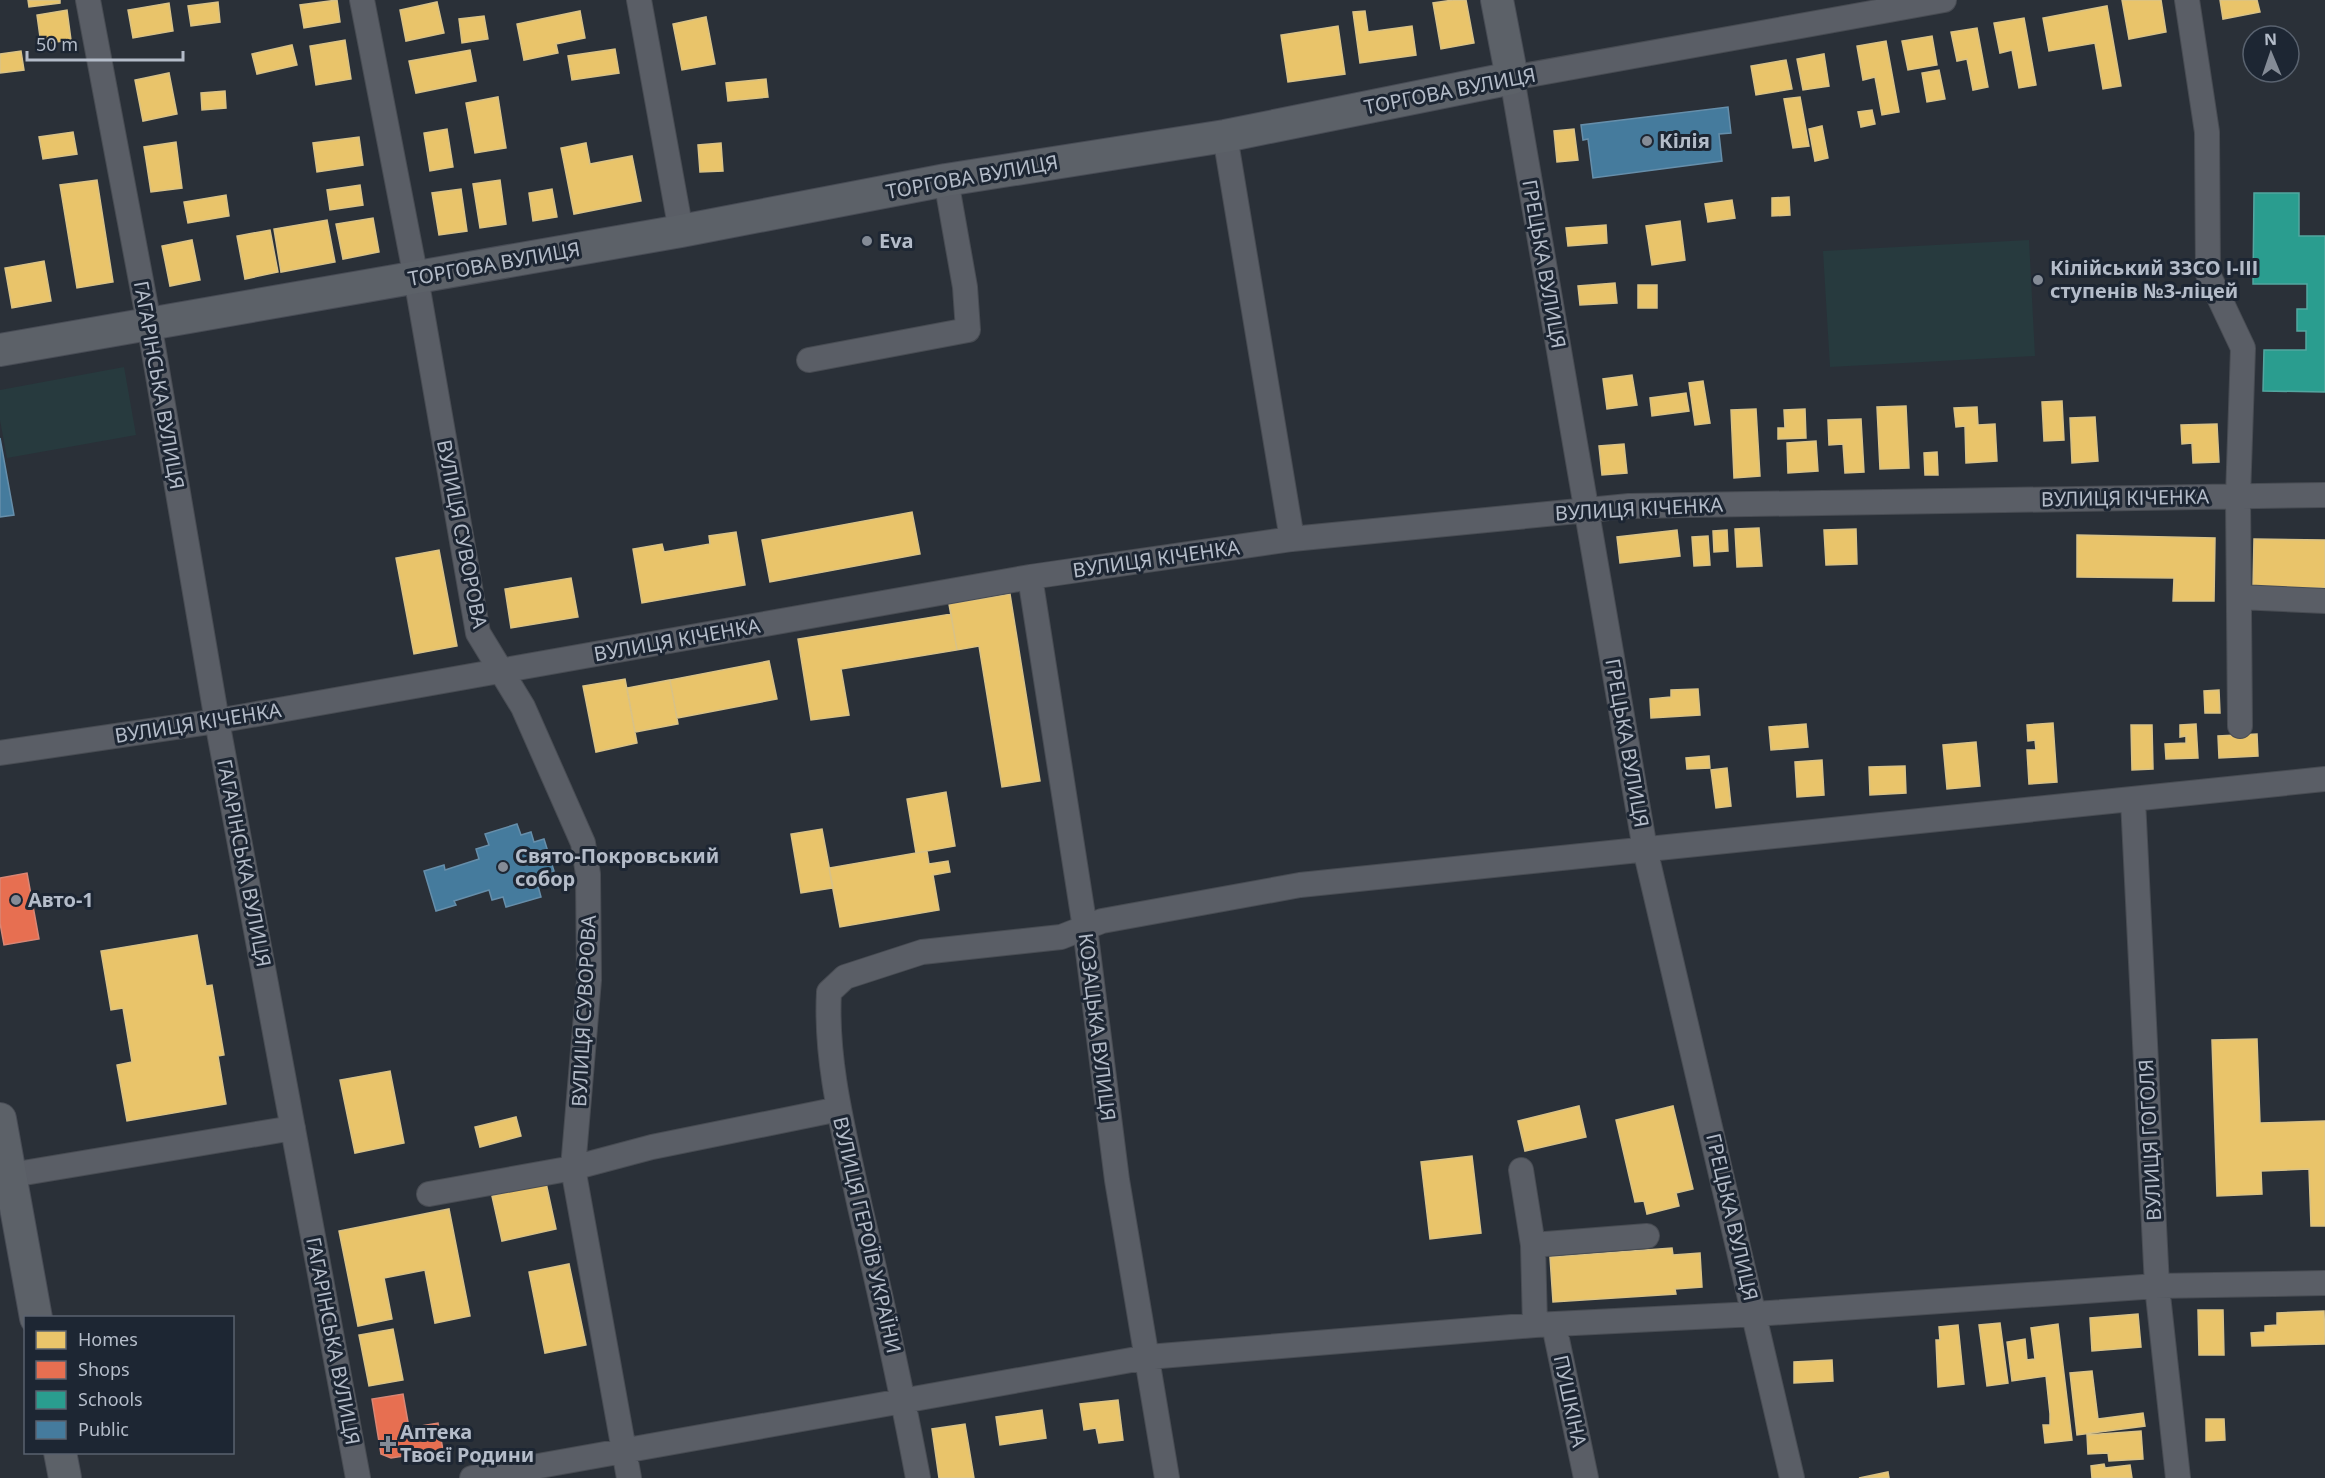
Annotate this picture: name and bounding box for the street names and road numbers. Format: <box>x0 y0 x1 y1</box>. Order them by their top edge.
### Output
street label: ТОРГОВА ВУЛИЦЯ <box>1362 61 1538 120</box>
street label: ТОРГОВА ВУЛИЦЯ <box>884 148 1060 205</box>
street label: ГРЕЦЬКА ВУЛИЦЯ <box>1516 177 1573 350</box>
street label: ТОРГОВА ВУЛИЦЯ <box>406 235 582 292</box>
street label: ГАГАРІНСЬКА ВУЛИЦЯ <box>128 279 191 491</box>
street label: ВУЛИЦЯ СУВОРОВА <box>431 437 494 631</box>
street label: ВУЛИЦЯ КІЧЕНКА <box>2041 483 2210 512</box>
street label: ВУЛИЦЯ КІЧЕНКА <box>1554 491 1724 526</box>
street label: ВУЛИЦЯ КІЧЕНКА <box>1071 533 1241 584</box>
street label: ВУЛИЦЯ КІЧЕНКА <box>592 612 762 667</box>
street label: ГРЕЦЬКА ВУЛИЦЯ <box>1599 656 1656 829</box>
street label: ВУЛИЦЯ КІЧЕНКА <box>113 696 283 749</box>
street label: ГАГАРІНСЬКА ВУЛИЦЯ <box>211 757 278 969</box>
street label: ВУЛИЦЯ СУВОРОВА <box>565 914 602 1107</box>
street label: КОЗАЦЬКА ВУЛИЦЯ <box>1073 932 1122 1122</box>
street label: ВУЛИЦЯ ГОГОЛЯ <box>2132 1058 2167 1222</box>
street label: ВУЛИЦЯ ГЕРОЇВ УКРАЇНИ <box>827 1114 908 1356</box>
street label: ГРЕЦЬКА ВУЛИЦЯ <box>1700 1131 1765 1303</box>
street label: ГАГАРІНСЬКА ВУЛИЦЯ <box>300 1235 367 1447</box>
street label: ПУШКІНА <box>1548 1352 1593 1450</box>

